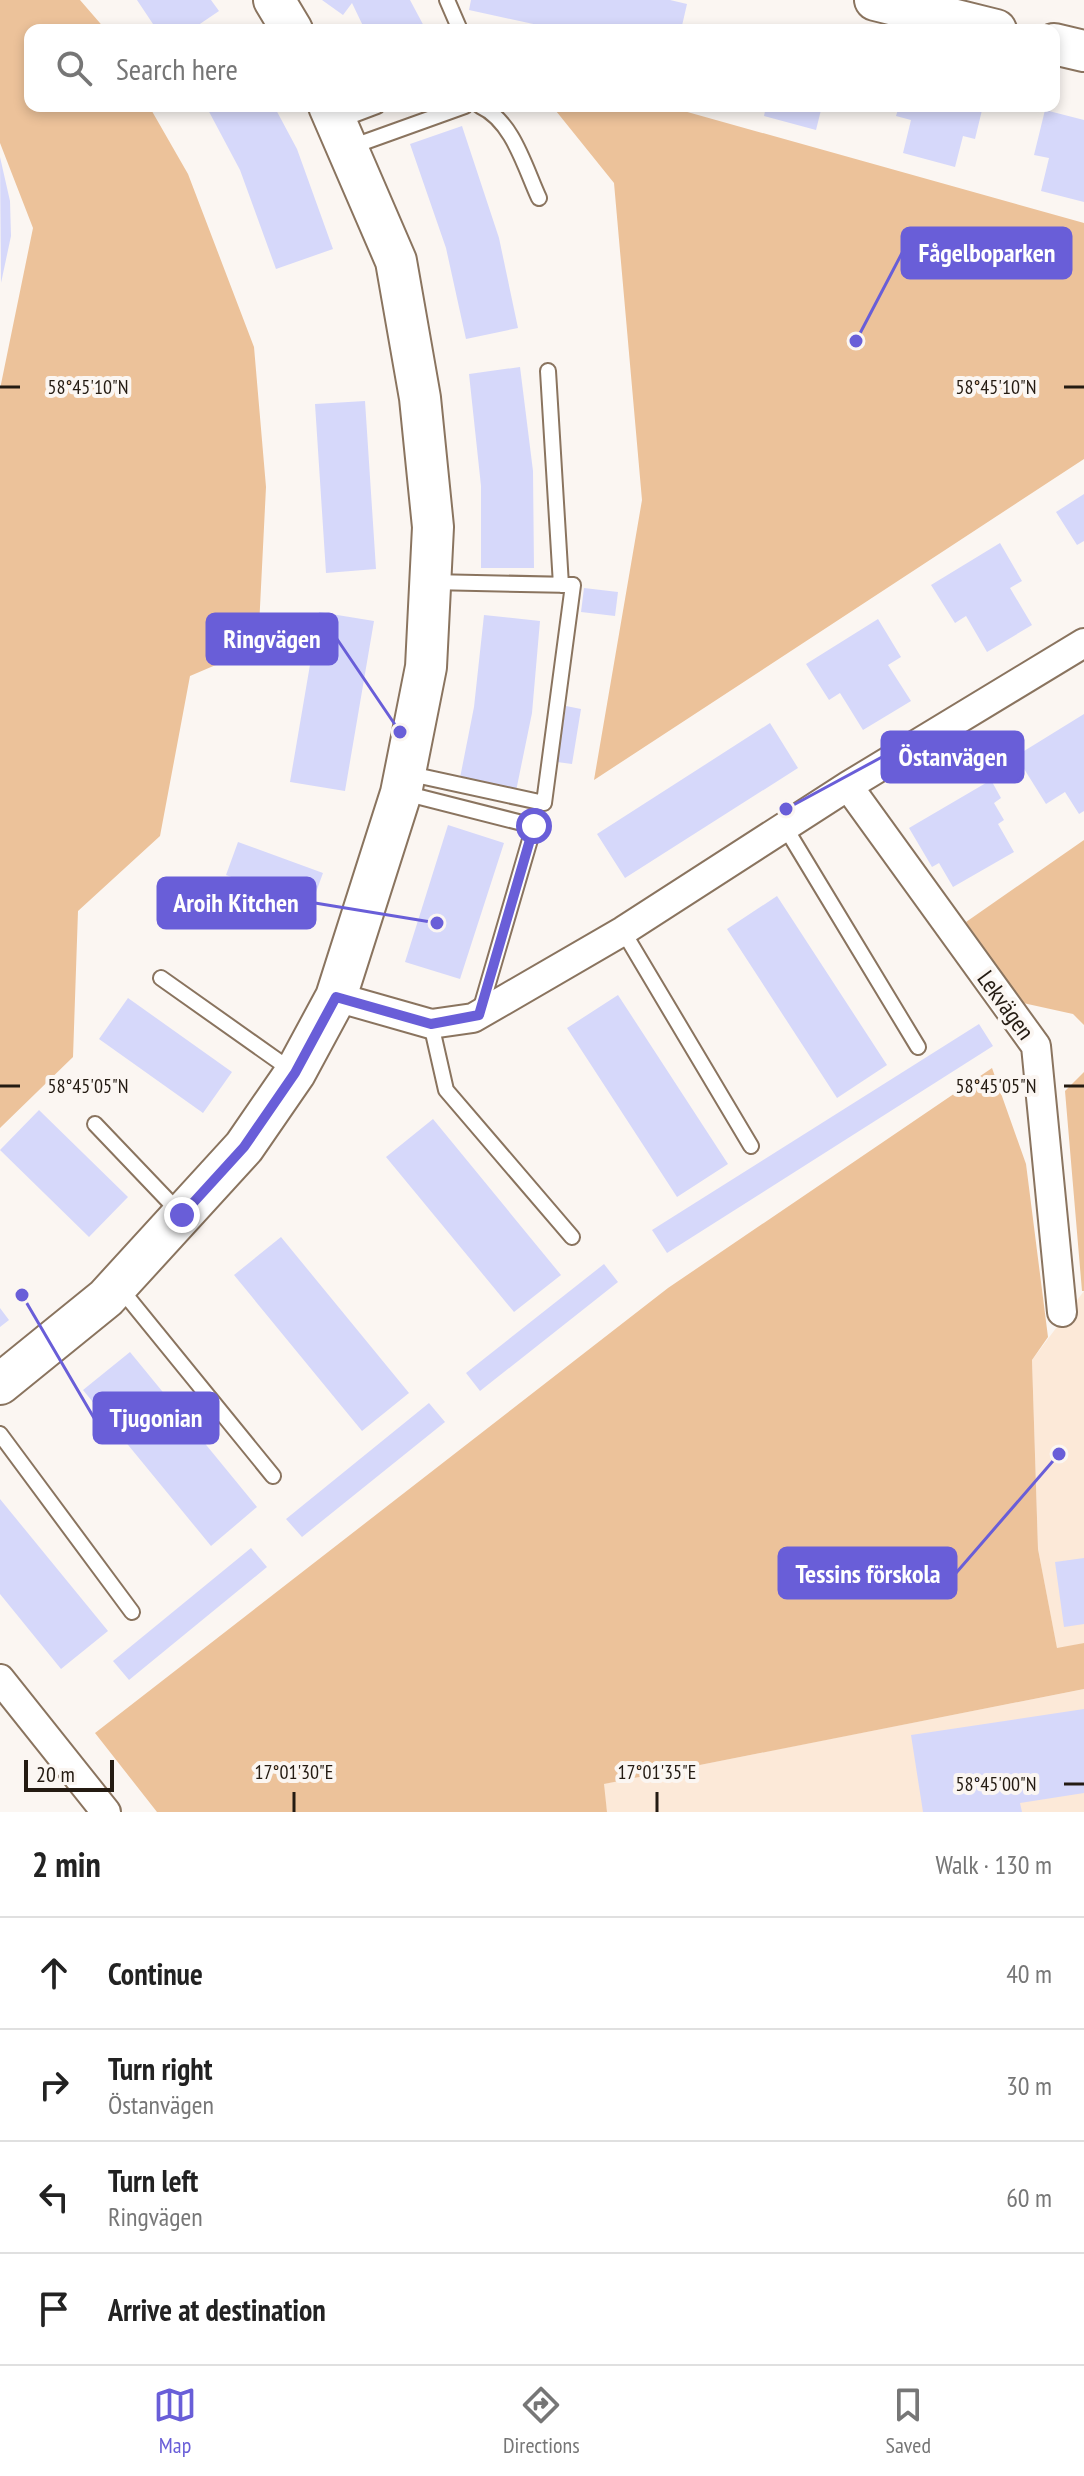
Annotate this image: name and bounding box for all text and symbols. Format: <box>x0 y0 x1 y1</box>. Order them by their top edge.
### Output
search box <box>24 24 1060 112</box>
icon: search <box>52 46 96 90</box>
text: Search here <box>116 49 238 88</box>
callout: Fågelboparken <box>902 228 1071 278</box>
text: Fågelboparken <box>919 236 1055 269</box>
text: 58°45'10"N <box>48 374 128 400</box>
text: 58°45'10"N <box>956 374 1036 400</box>
callout: Ringvägen <box>207 614 337 664</box>
text: Ringvägen <box>223 622 321 655</box>
callout: Östanvägen <box>882 732 1023 782</box>
text: Östanvägen <box>899 740 1007 773</box>
route start <box>516 808 552 844</box>
callout: Aroih Kitchen <box>158 878 315 928</box>
text: Aroih Kitchen <box>172 886 299 919</box>
street label: Lekvägen <box>971 964 1041 1046</box>
text: 58°45'05"N <box>48 1073 128 1099</box>
text: 58°45'05"N <box>956 1073 1036 1099</box>
route end <box>164 1197 200 1233</box>
callout: Tjugonian <box>94 1393 218 1443</box>
text: Tjugonian <box>110 1401 202 1434</box>
callout: Tessins förskola <box>779 1548 956 1598</box>
text: Tessins förskola <box>795 1557 941 1590</box>
scale bar <box>24 1756 114 1792</box>
text: 17°01'30"E <box>255 1759 333 1785</box>
text: 17°01'35"E <box>618 1759 696 1785</box>
text: 20 m <box>36 1760 75 1788</box>
text: 58°45'00"N <box>956 1771 1036 1797</box>
text: 2 min <box>32 1842 101 1886</box>
text: Walk · 130 m <box>935 1848 1052 1881</box>
icon: ahead <box>32 1951 76 1995</box>
text: Continue <box>108 1954 203 1993</box>
text: 40 m <box>1006 1957 1052 1990</box>
text: Turn right <box>108 2049 212 2088</box>
icon: right <box>32 2063 76 2107</box>
text: 30 m <box>1006 2069 1052 2102</box>
text: Östanvägen <box>108 2088 214 2121</box>
text: Turn left <box>108 2161 198 2200</box>
icon: left <box>32 2175 76 2219</box>
text: 60 m <box>1006 2181 1052 2214</box>
text: Ringvägen <box>108 2200 203 2233</box>
icon: arrive <box>32 2287 76 2331</box>
text: Arrive at destination <box>108 2290 326 2329</box>
tab: Map <box>153 2383 197 2459</box>
tab: Directions <box>503 2383 580 2459</box>
tab: Saved <box>886 2383 931 2459</box>

